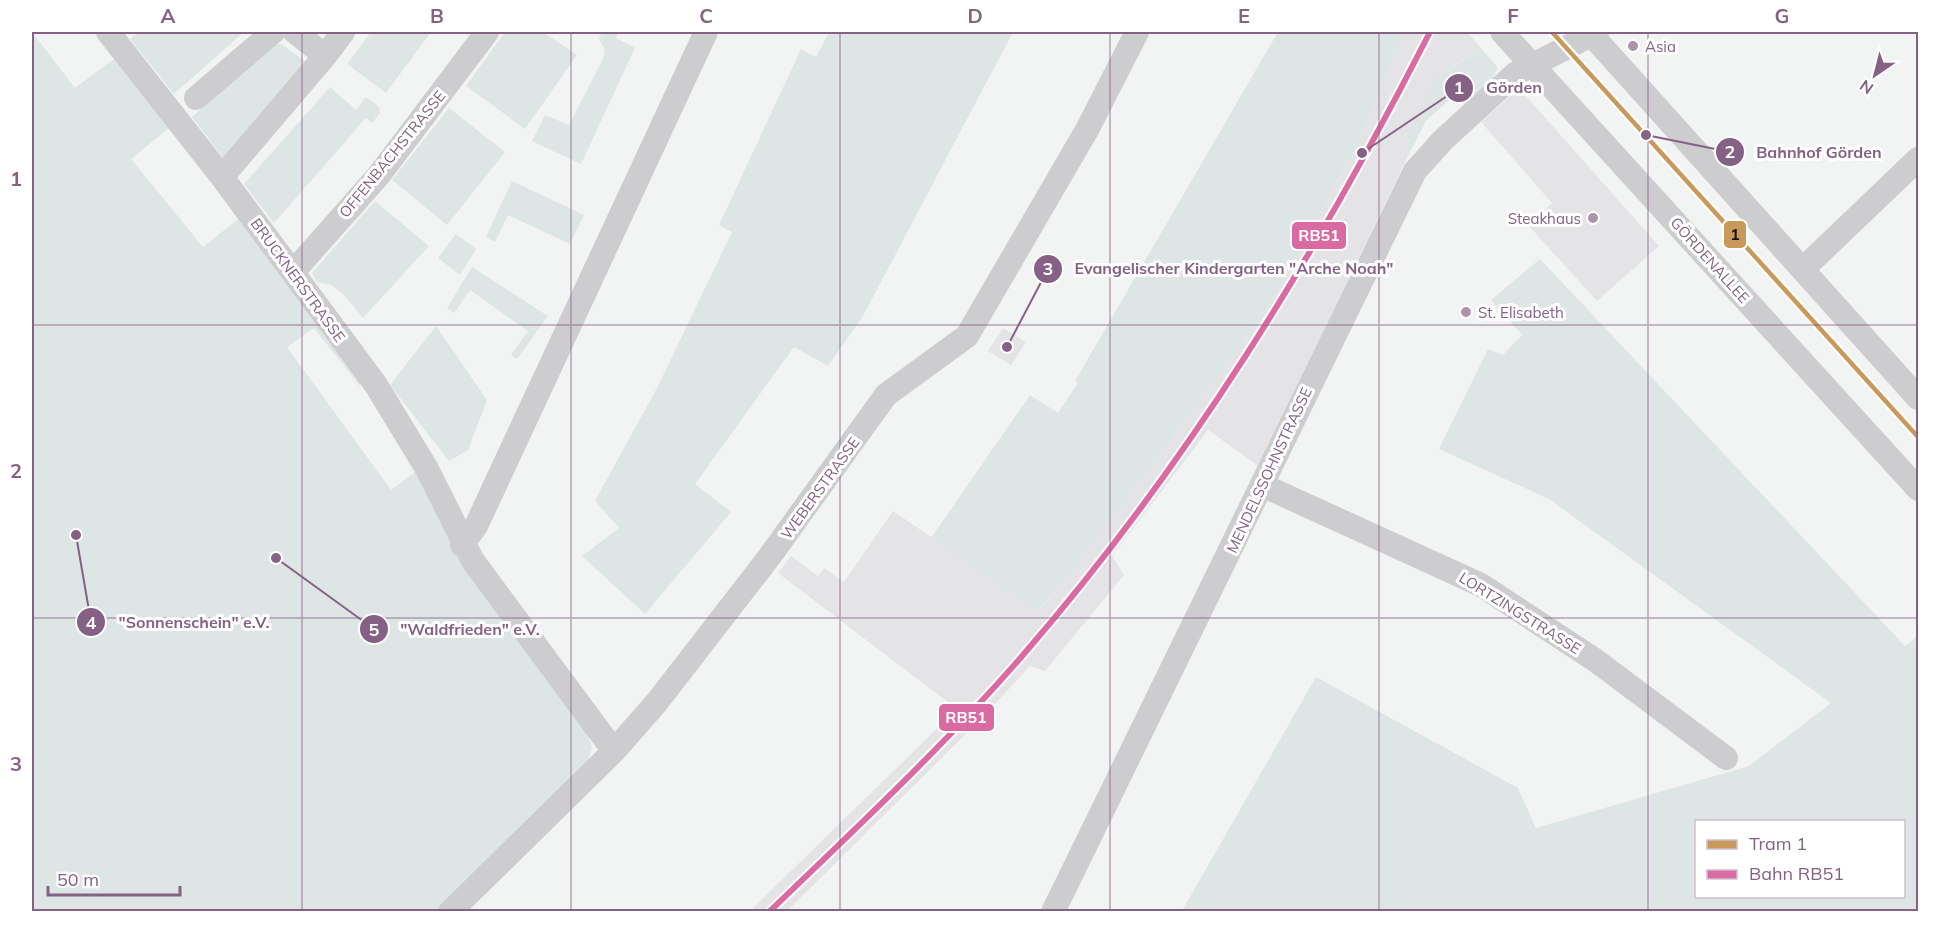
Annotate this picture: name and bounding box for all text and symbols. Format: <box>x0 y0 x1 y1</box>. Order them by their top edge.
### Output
text: A <box>161 3 176 28</box>
text: B <box>430 3 444 28</box>
text: C <box>699 3 713 28</box>
text: D <box>967 3 983 28</box>
text: E <box>1238 3 1250 28</box>
text: F <box>1507 3 1519 28</box>
text: G <box>1775 3 1789 28</box>
place label: Asia <box>1645 37 1676 56</box>
marker: Asia <box>1626 39 1640 53</box>
north arrow <box>1845 45 1905 105</box>
callout: Görden <box>1444 71 1553 105</box>
text: 1 <box>1454 76 1464 99</box>
text: N <box>1856 76 1877 99</box>
text: Görden <box>1486 77 1542 97</box>
street label: OFFENBACHSTRASSE <box>335 87 449 221</box>
callout: Bahnhof Görden <box>1715 135 1894 169</box>
text: 2 <box>1725 140 1735 163</box>
text: Bahnhof Görden <box>1756 142 1882 162</box>
text: 1 <box>10 166 22 191</box>
place label: Steakhaus <box>1508 209 1581 228</box>
marker: Steakhaus <box>1586 211 1600 225</box>
street label: GÖRDENALLEE <box>1666 213 1754 307</box>
street label: BRUCKNERSTRASSE <box>247 214 349 346</box>
line badge: 1 <box>1723 220 1747 249</box>
line badge: RB51 <box>1291 221 1347 250</box>
text: 1 <box>1730 224 1740 244</box>
text: RB51 <box>1298 225 1340 245</box>
callout: Evangelischer Kindergarten "Arche Noah" <box>1033 252 1406 286</box>
text: 3 <box>1043 257 1053 280</box>
text: Evangelischer Kindergarten "Arche Noah" <box>1075 258 1393 278</box>
place label: St. Elisabeth <box>1478 303 1564 322</box>
marker: St. Elisabeth <box>1459 305 1473 319</box>
street label: MENDELSSOHNSTRASSE <box>1222 384 1316 556</box>
street label: WEBERSTRASSE <box>777 433 864 543</box>
text: 2 <box>10 458 22 483</box>
street label: LORTZINGSTRASSE <box>1456 568 1585 658</box>
callout: "Sonnenschein" e.V. <box>76 605 281 639</box>
text: 4 <box>86 611 97 634</box>
text: "Sonnenschein" e.V. <box>118 612 270 632</box>
callout: "Waldfrieden" e.V. <box>359 612 552 646</box>
text: 5 <box>369 618 380 641</box>
text: "Waldfrieden" e.V. <box>400 619 540 639</box>
line badge: RB51 <box>938 703 995 732</box>
text: RB51 <box>945 707 987 727</box>
text: 3 <box>10 751 22 776</box>
legend <box>1695 820 1905 898</box>
text: Tram 1 <box>1749 832 1807 855</box>
scale bar <box>48 859 180 897</box>
text: Bahn RB51 <box>1749 862 1844 885</box>
text: 50 m <box>57 868 99 891</box>

